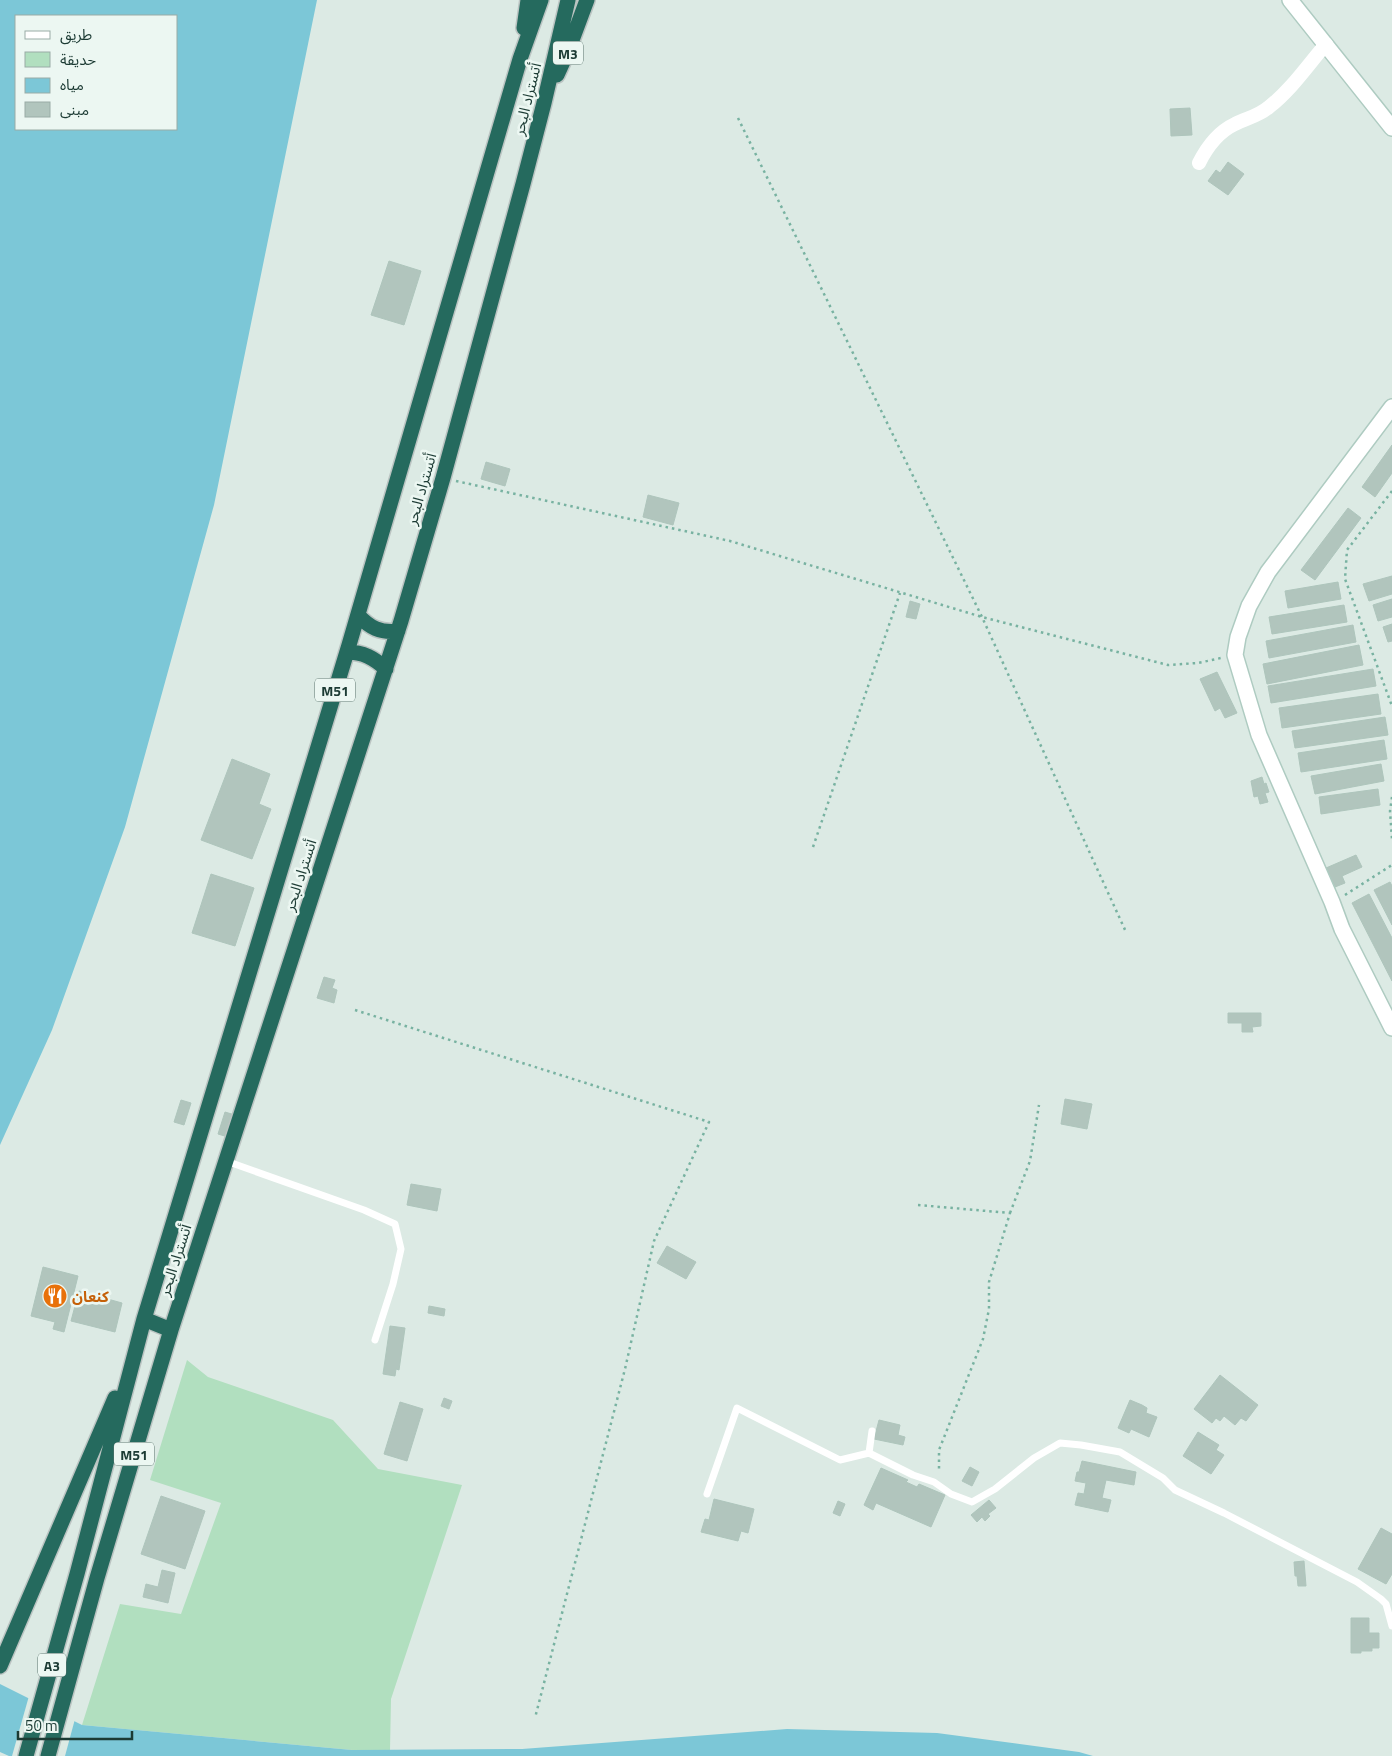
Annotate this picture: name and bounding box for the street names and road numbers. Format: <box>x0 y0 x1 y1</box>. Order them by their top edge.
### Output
road number: M3 <box>553 42 583 64</box>
street label: أتستراد البحر <box>507 60 547 139</box>
street label: أتستراد البحر <box>399 450 442 529</box>
road number: M51 <box>315 678 355 702</box>
street label: أتستراد البحر <box>277 836 322 915</box>
street label: أتستراد البحر <box>152 1221 197 1300</box>
road number: M51 <box>114 1442 154 1466</box>
road number: A3 <box>38 1654 66 1676</box>

